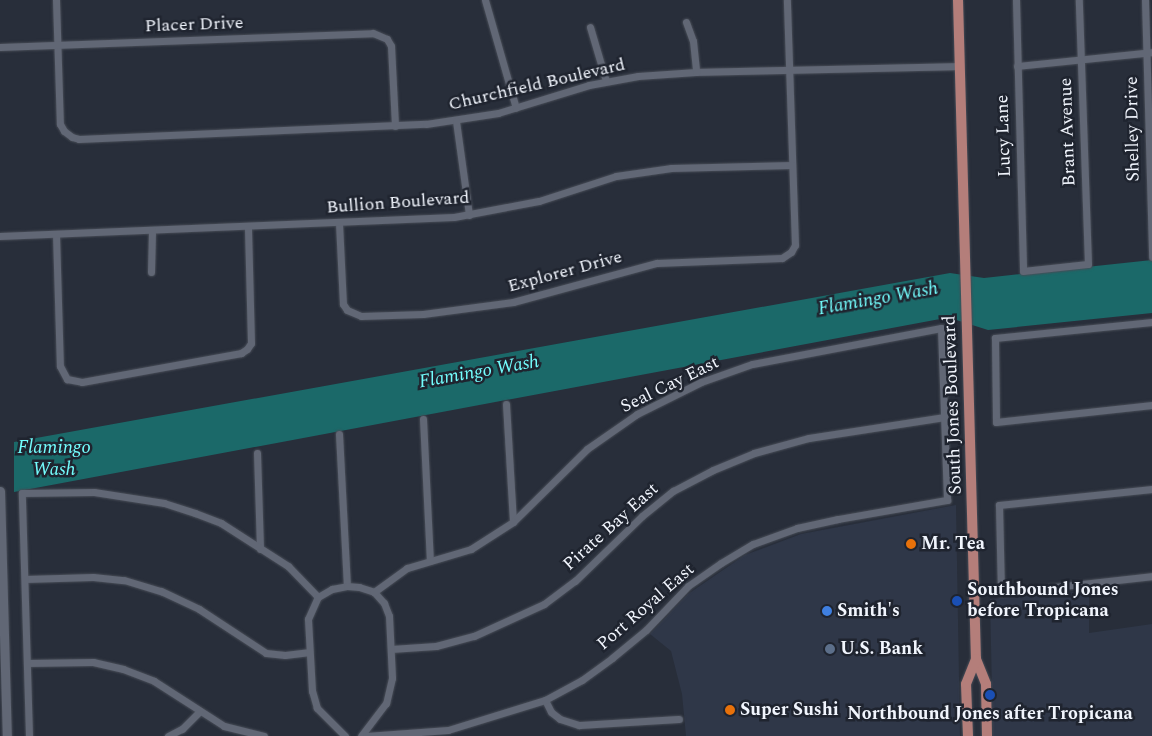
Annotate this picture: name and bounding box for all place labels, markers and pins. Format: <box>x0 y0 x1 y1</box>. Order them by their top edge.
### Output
place label: Mr. Tea <box>921 533 985 555</box>
marker: Mr. Tea <box>905 538 917 550</box>
place label: Southbound Jones before Tropicana <box>967 580 1119 622</box>
marker: Southbound Jones before Tropicana <box>951 595 963 607</box>
place label: Smith's <box>837 600 900 622</box>
marker: Smith's <box>821 605 833 617</box>
place label: U.S. Bank <box>840 638 923 660</box>
marker: U.S. Bank <box>824 643 836 655</box>
marker: Northbound Jones after Tropicana <box>984 689 996 701</box>
place label: Super Sushi <box>740 699 839 721</box>
place label: Northbound Jones after Tropicana <box>847 703 1133 725</box>
marker: Super Sushi <box>724 704 736 716</box>

